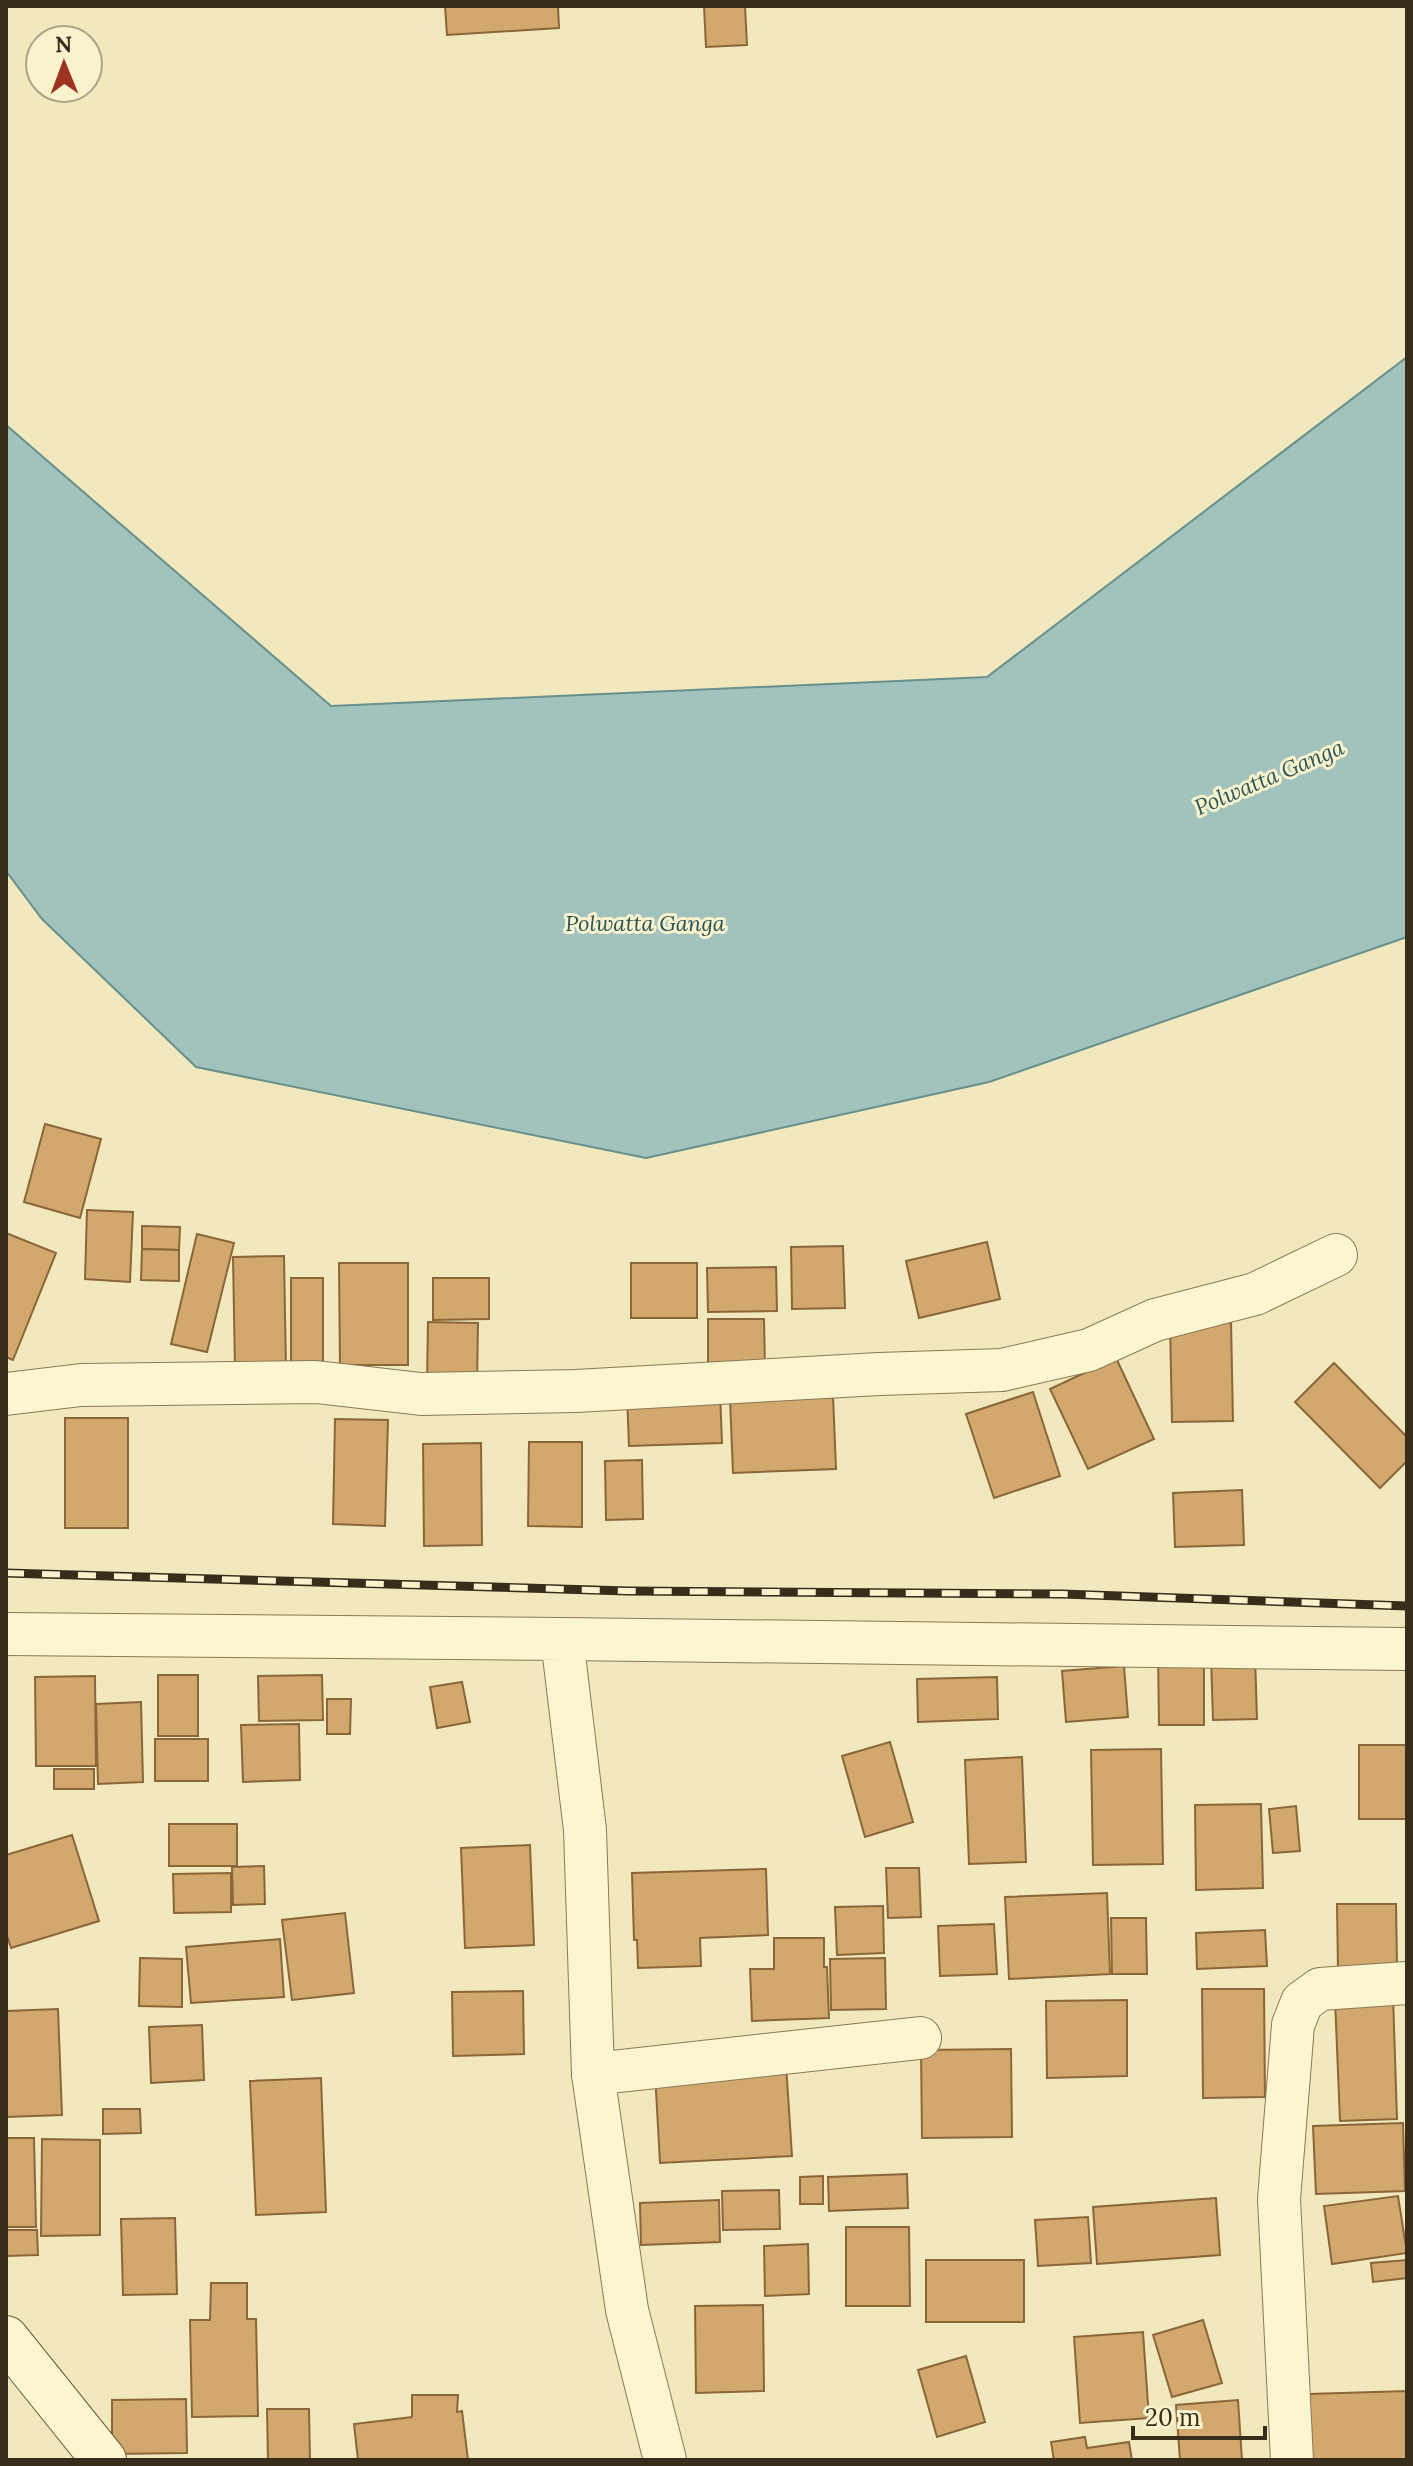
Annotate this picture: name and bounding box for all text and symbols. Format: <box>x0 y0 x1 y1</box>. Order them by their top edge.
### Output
north arrow <box>24 24 104 104</box>
text: N <box>55 30 72 58</box>
water label: Polwatta Ganga <box>1190 733 1349 821</box>
water label: Polwatta Ganga <box>565 909 726 937</box>
scale bar <box>1133 2390 1265 2440</box>
text: 20 m <box>1145 2402 1201 2433</box>

